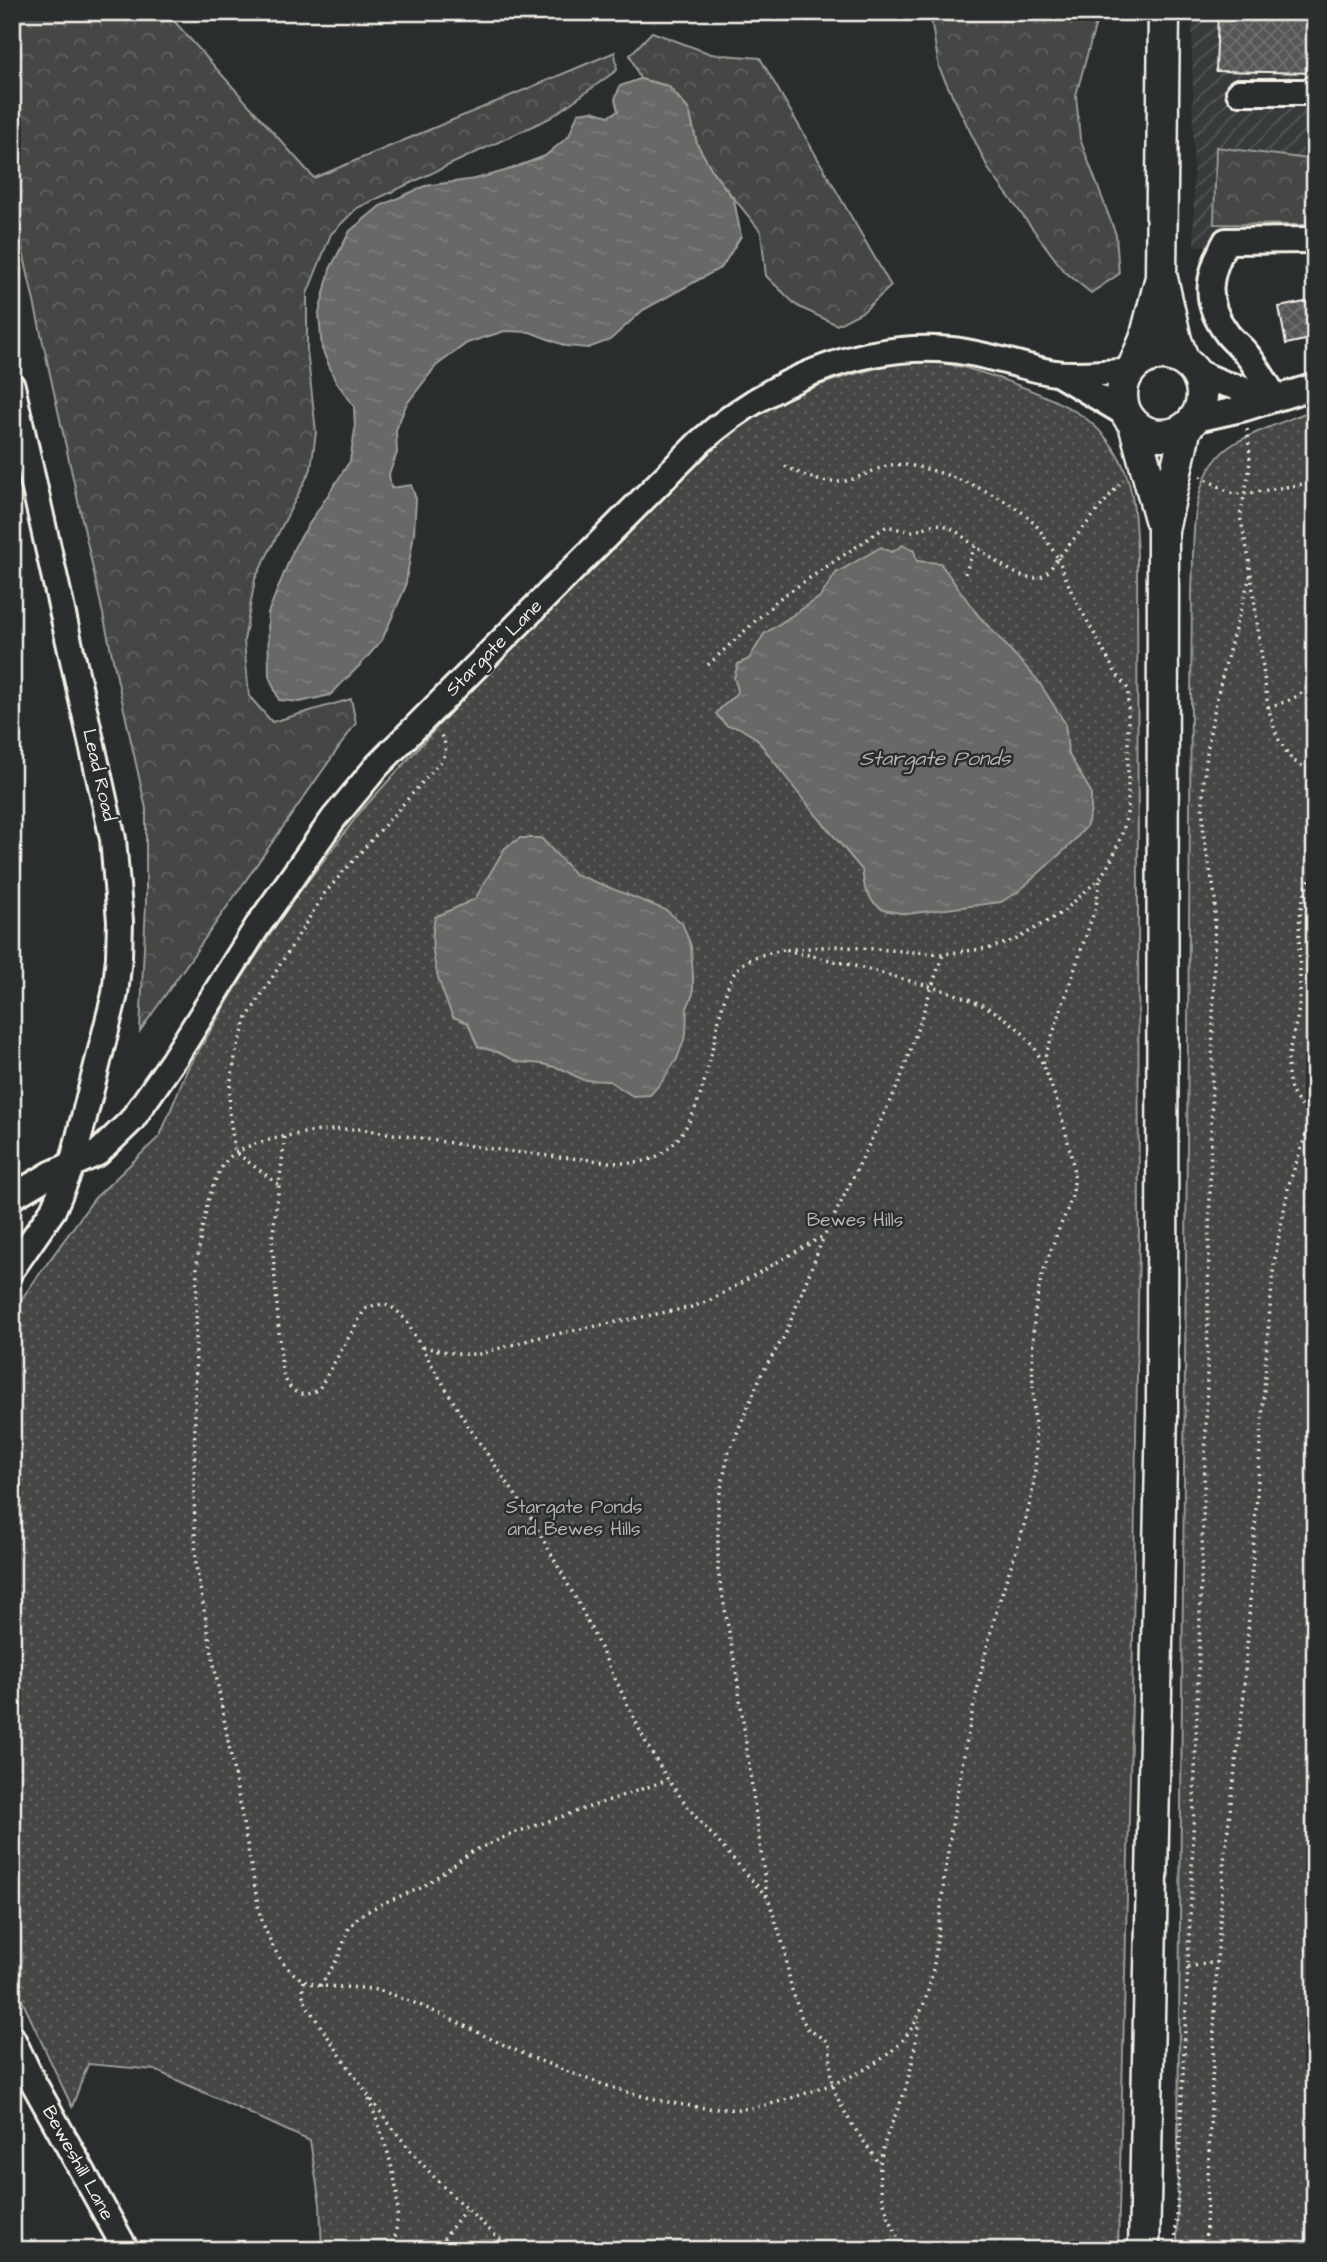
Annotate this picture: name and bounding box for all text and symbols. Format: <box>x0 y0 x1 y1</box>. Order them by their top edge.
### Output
street label: Stargate Lane <box>439 593 549 703</box>
street label: Lead Road <box>75 726 123 824</box>
water label: Stargate Ponds <box>859 744 1012 774</box>
park label: Bewes Hills <box>807 1207 903 1234</box>
park label: Stargate Ponds and Bewes Hills <box>506 1494 642 1543</box>
street label: Beweshill Lane <box>35 2101 121 2225</box>

